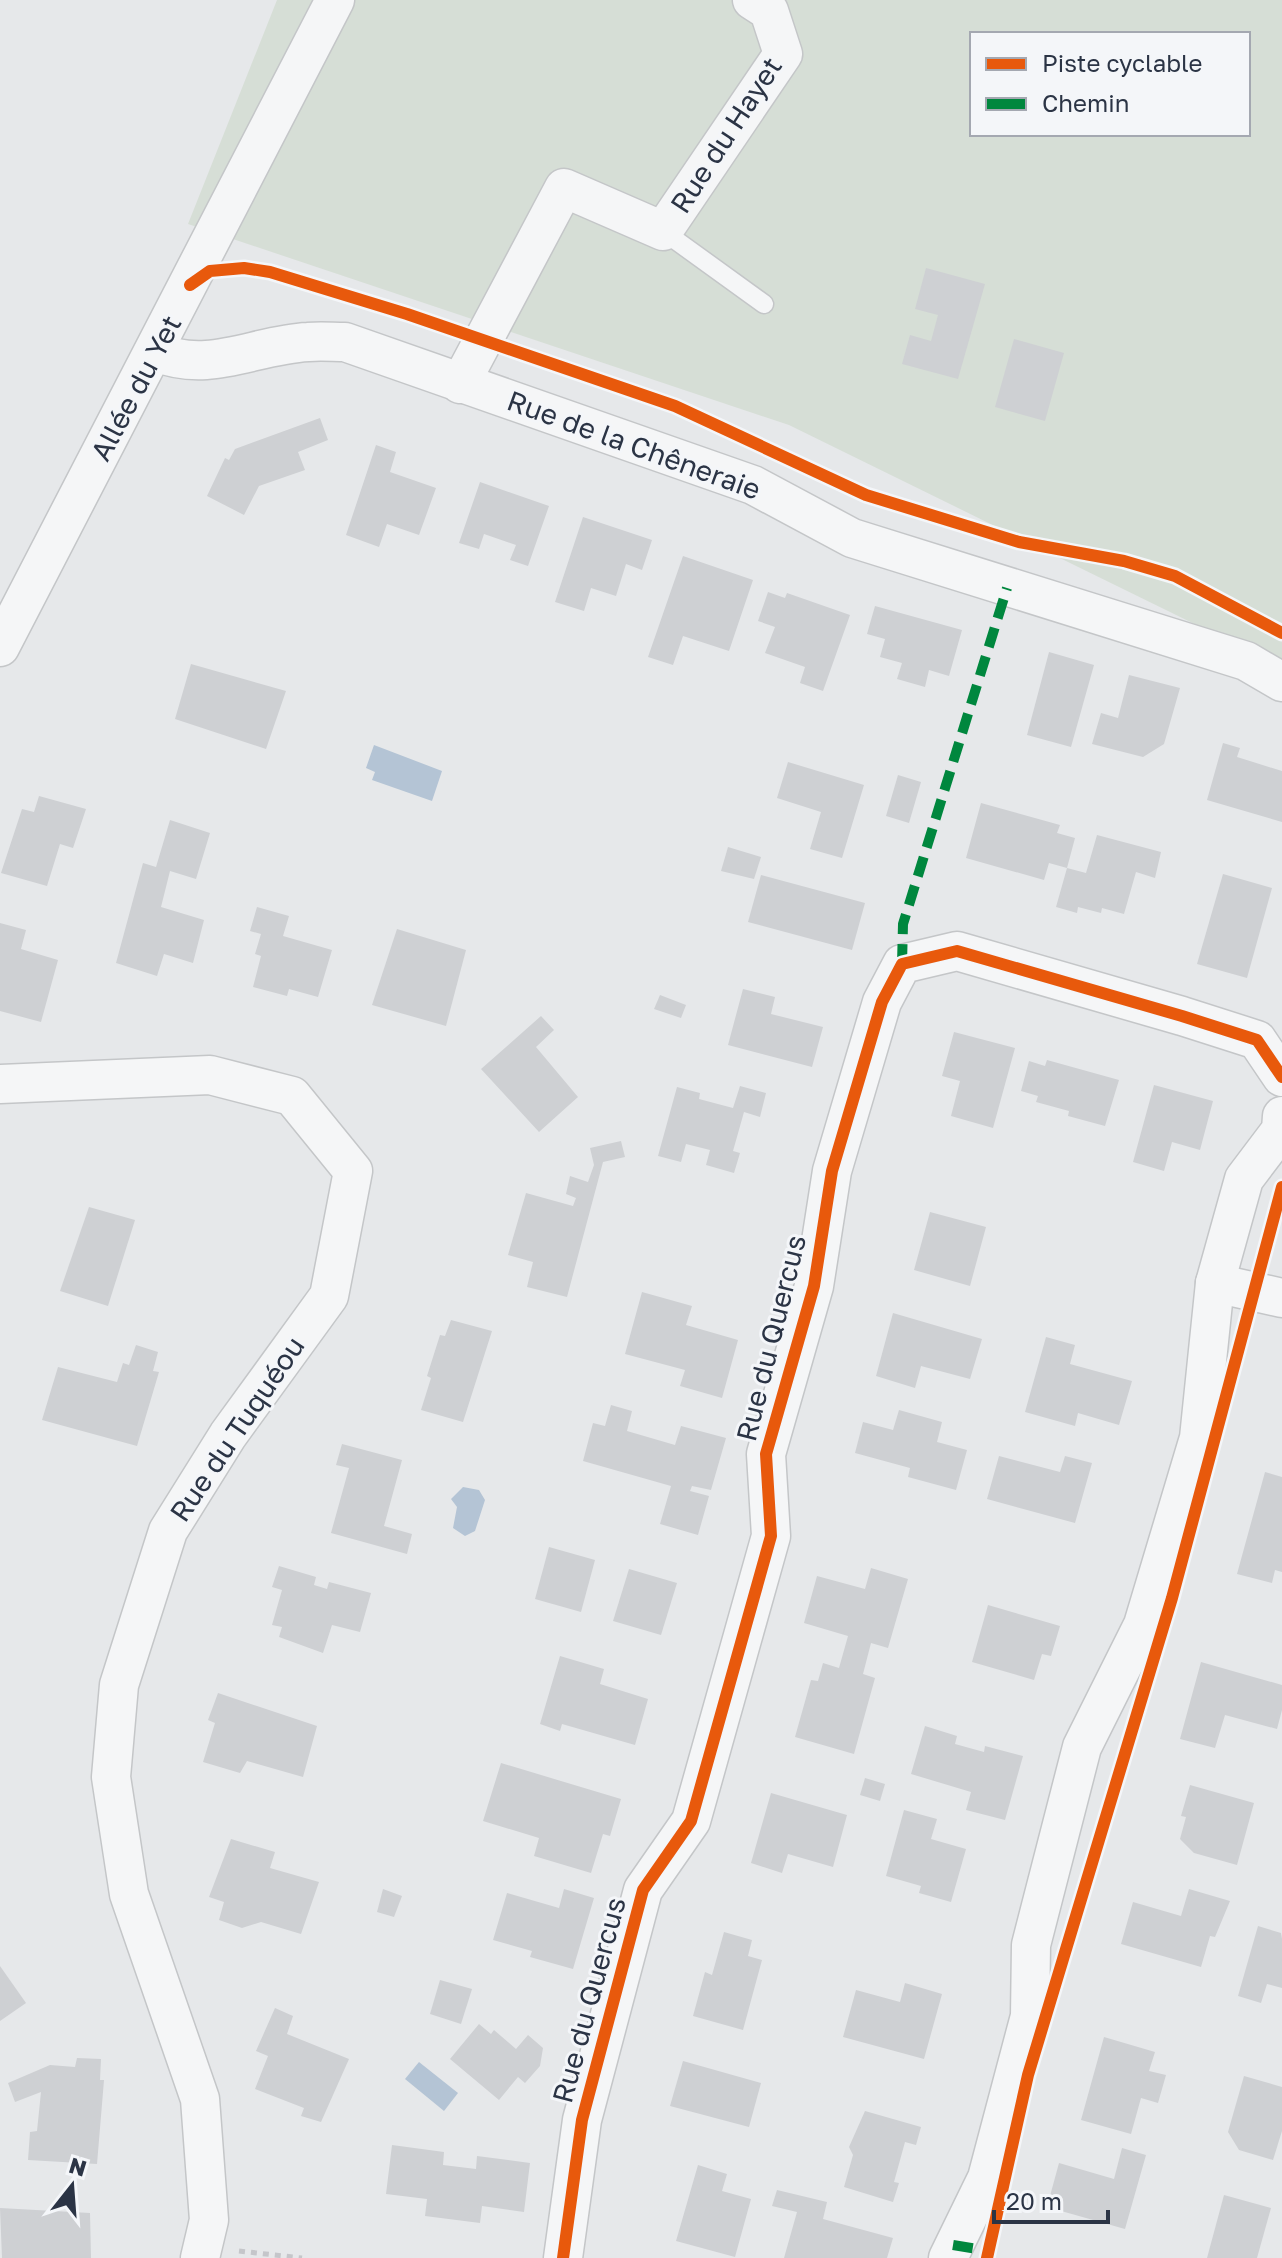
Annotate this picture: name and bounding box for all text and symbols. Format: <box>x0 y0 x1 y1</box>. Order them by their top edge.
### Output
legend <box>970 32 1250 136</box>
text: Piste cyclable <box>1042 48 1202 77</box>
street label: Rue du Hayet <box>663 51 788 219</box>
text: Chemin <box>1042 88 1129 117</box>
street label: Allée du Yet <box>84 310 188 466</box>
street label: Rue de la Chêneraie <box>503 383 765 506</box>
street label: Rue du Quercus <box>729 1231 812 1444</box>
street label: Rue du Tuquéou <box>163 1330 311 1527</box>
street label: Rue du Quercus <box>545 1893 632 2106</box>
north arrow <box>32 2146 112 2226</box>
text: N <box>66 2151 90 2182</box>
scale bar <box>994 2174 1108 2224</box>
text: 20 m <box>1006 2186 1062 2215</box>

